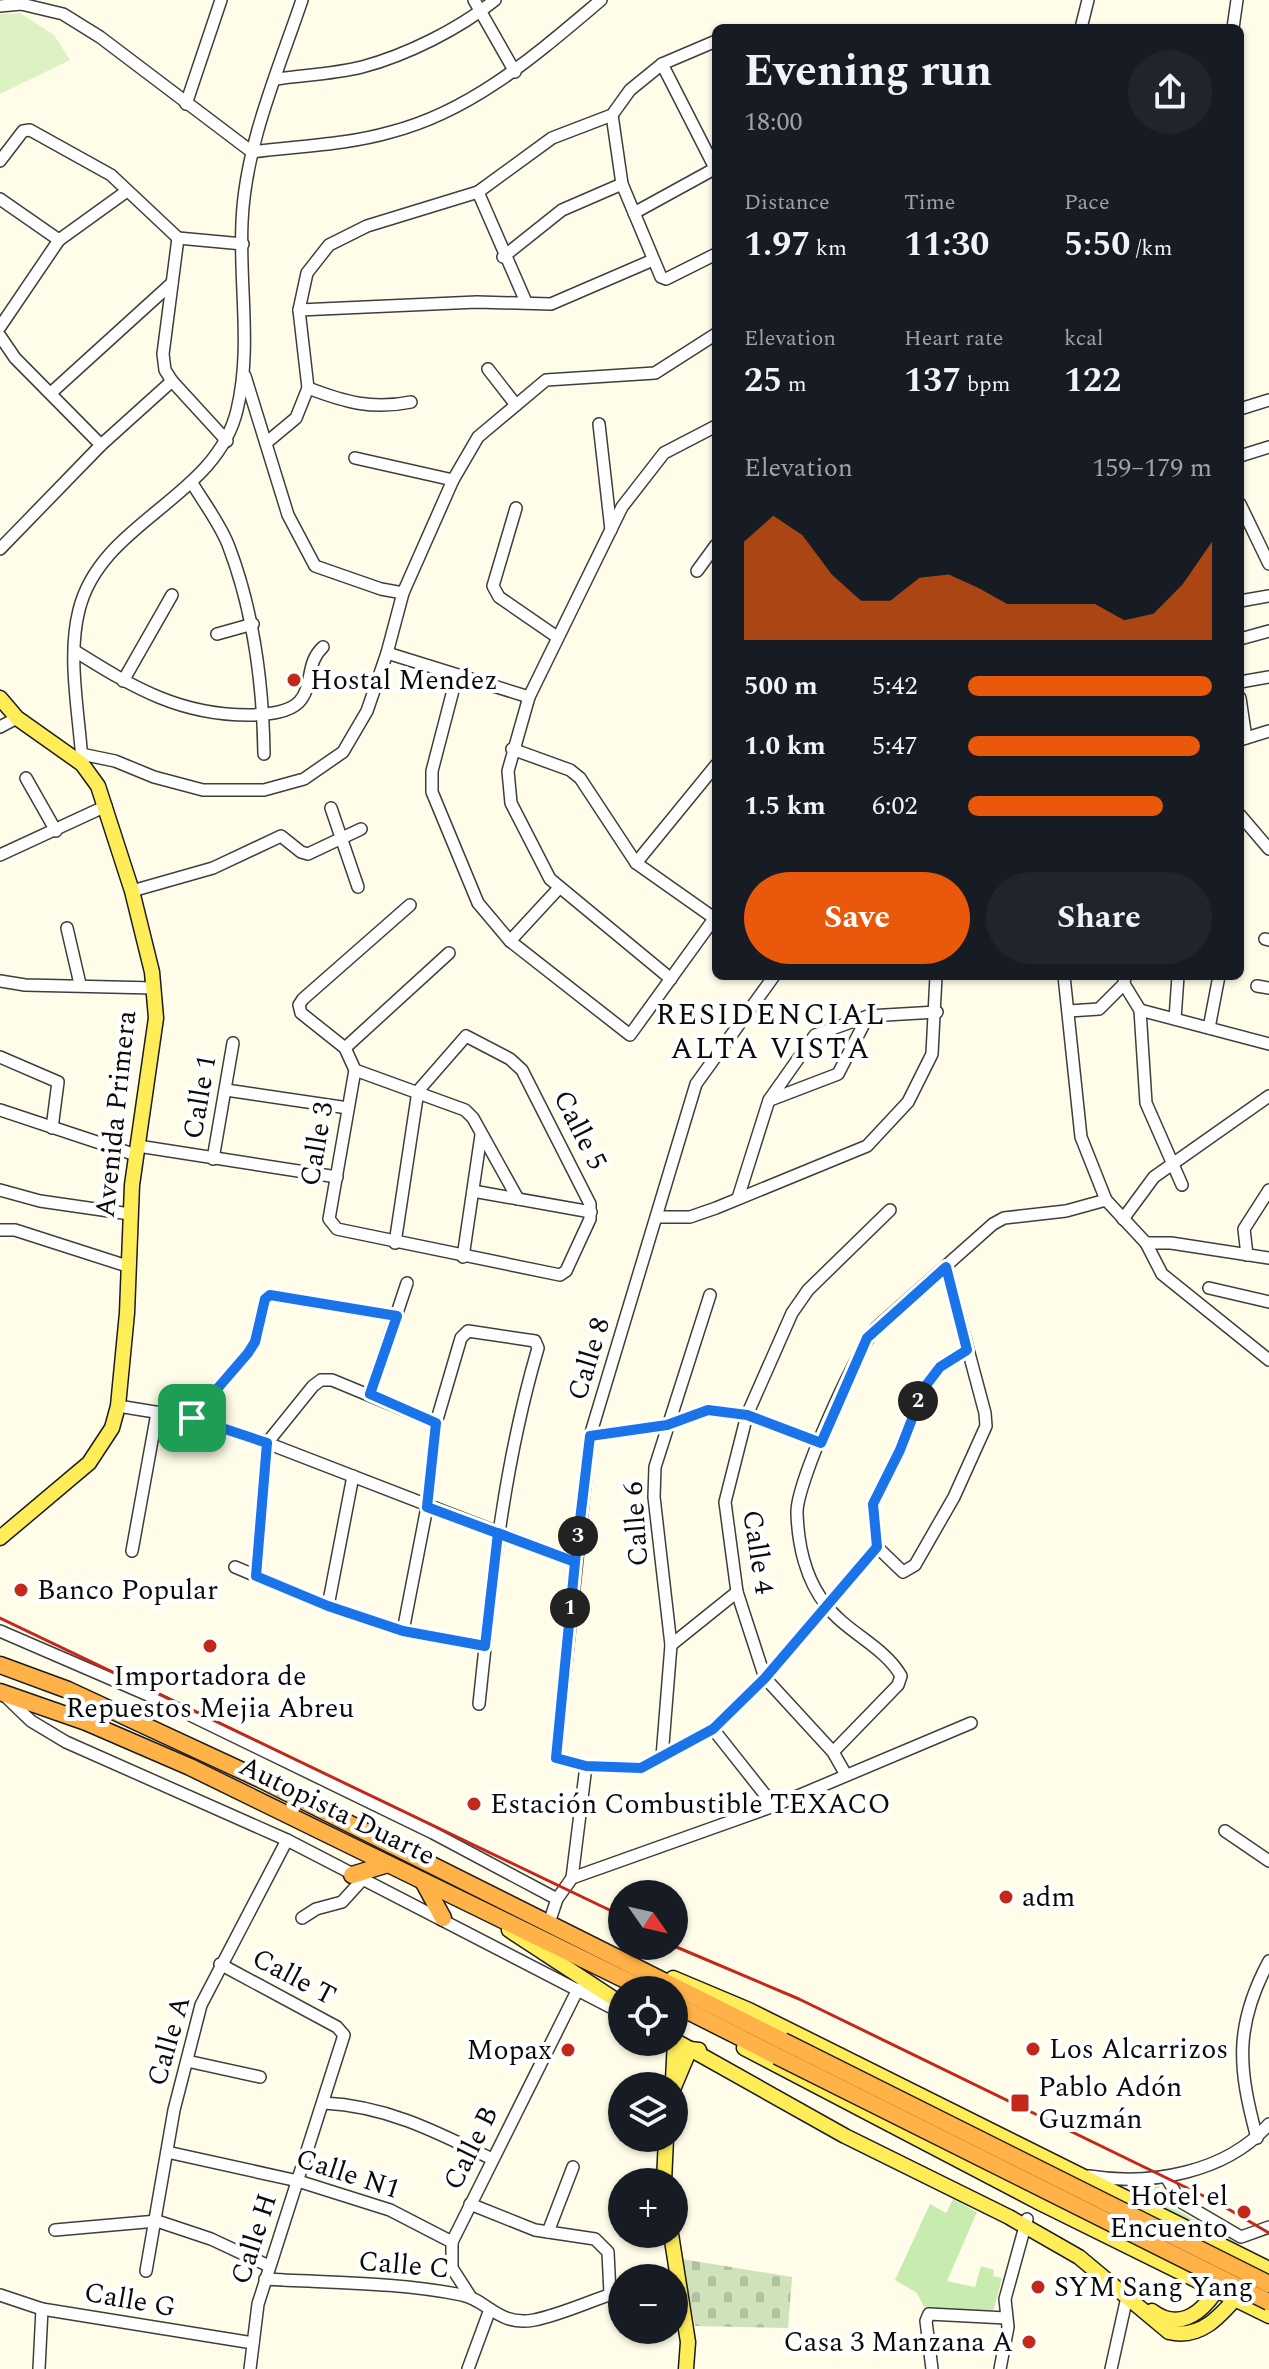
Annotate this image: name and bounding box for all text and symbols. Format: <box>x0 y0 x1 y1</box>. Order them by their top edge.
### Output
text: Evening run <box>744 38 992 105</box>
button: share <box>1128 50 1212 134</box>
text: 18:00 <box>744 102 803 142</box>
text: Distance <box>744 186 830 219</box>
text: Time <box>904 186 955 219</box>
text: Pace <box>1064 186 1110 219</box>
text: 1.97 <box>744 219 810 271</box>
text: 11:30 <box>904 219 989 271</box>
text: 5:50 <box>1064 219 1130 271</box>
text: km <box>810 232 847 265</box>
text: /km <box>1130 232 1173 265</box>
text: Elevation <box>744 322 836 355</box>
text: Heart rate <box>904 322 1004 355</box>
text: kcal <box>1064 322 1104 355</box>
text: 25 <box>744 355 782 407</box>
text: 137 <box>904 355 961 407</box>
text: 122 <box>1064 355 1121 407</box>
text: m <box>782 368 807 401</box>
text: bpm <box>961 368 1010 401</box>
text: Elevation <box>744 448 853 488</box>
text: 159–179 m <box>1092 448 1212 488</box>
place label: Hostal Mendez <box>310 659 498 702</box>
text: 500 m <box>744 666 818 706</box>
text: 5:42 <box>872 666 918 706</box>
marker: Hostal Mendez <box>285 671 303 689</box>
text: 1.0 km <box>744 726 826 766</box>
text: 5:47 <box>872 726 918 766</box>
text: 1.5 km <box>744 786 826 826</box>
text: 6:02 <box>872 786 918 826</box>
button: Save <box>744 872 970 964</box>
button: Share <box>986 872 1212 964</box>
district label: RESIDENCIAL ALTA VISTA <box>656 992 886 1072</box>
street label: Avenida Primera <box>84 1008 148 1220</box>
street label: Calle 1 <box>171 1051 229 1143</box>
street label: Calle 5 <box>542 1082 618 1178</box>
street label: Calle 3 <box>288 1098 346 1190</box>
street label: Calle 8 <box>556 1312 622 1406</box>
pin: 2 <box>898 1381 938 1421</box>
pin <box>158 1384 226 1452</box>
text: 2 <box>912 1384 924 1417</box>
icon: arrive <box>170 1396 214 1440</box>
street label: Calle 6 <box>612 1480 660 1568</box>
street label: Calle 4 <box>730 1507 786 1597</box>
pin: 3 <box>558 1516 598 1556</box>
text: 3 <box>572 1519 584 1552</box>
place label: Banco Popular <box>37 1569 218 1612</box>
marker: Banco Popular <box>12 1581 30 1599</box>
pin: 1 <box>550 1588 590 1628</box>
text: 1 <box>564 1591 576 1624</box>
marker: Importadora de Repuestos Mejia Abreu <box>201 1637 219 1655</box>
place label: Importadora de Repuestos Mejia Abreu <box>66 1655 354 1730</box>
street label: Autopista Duarte <box>231 1745 443 1877</box>
place label: Estación Combustible TEXACO <box>490 1783 890 1826</box>
marker: Estación Combustible TEXACO <box>465 1795 483 1813</box>
place label: adm <box>1022 1876 1075 1919</box>
north arrow <box>608 1880 688 1960</box>
map controls <box>608 1880 688 2344</box>
marker: adm <box>997 1888 1015 1906</box>
street label: Calle T <box>244 1937 344 2017</box>
button: locate <box>608 1976 688 2056</box>
street label: Calle A <box>136 1991 202 2091</box>
place label: Los Alcarrizos <box>1049 2028 1228 2071</box>
place label: Mopax <box>467 2029 552 2072</box>
marker: Los Alcarrizos <box>1024 2040 1042 2058</box>
marker: Mopax <box>559 2041 577 2059</box>
place label: Pablo Adón Guzmán <box>1038 2066 1182 2141</box>
button: layers <box>608 2072 688 2152</box>
marker: Pablo Adón Guzmán <box>1009 2092 1031 2114</box>
street label: Calle B <box>432 2098 510 2198</box>
street label: Calle N1 <box>290 2137 406 2211</box>
button: + <box>608 2168 688 2248</box>
place label: Hotel el Encuento <box>1109 2175 1228 2250</box>
street label: Calle H <box>219 2188 289 2290</box>
marker: Hotel el Encuento <box>1235 2203 1253 2221</box>
street label: Calle C <box>357 2240 451 2290</box>
button: − <box>608 2264 688 2344</box>
place label: SYM Sang Yang <box>1054 2266 1253 2309</box>
street label: Calle G <box>81 2271 179 2329</box>
marker: SYM Sang Yang <box>1029 2278 1047 2296</box>
place label: Casa 3 Manzana A <box>783 2321 1013 2364</box>
marker: Casa 3 Manzana A <box>1020 2333 1038 2351</box>

